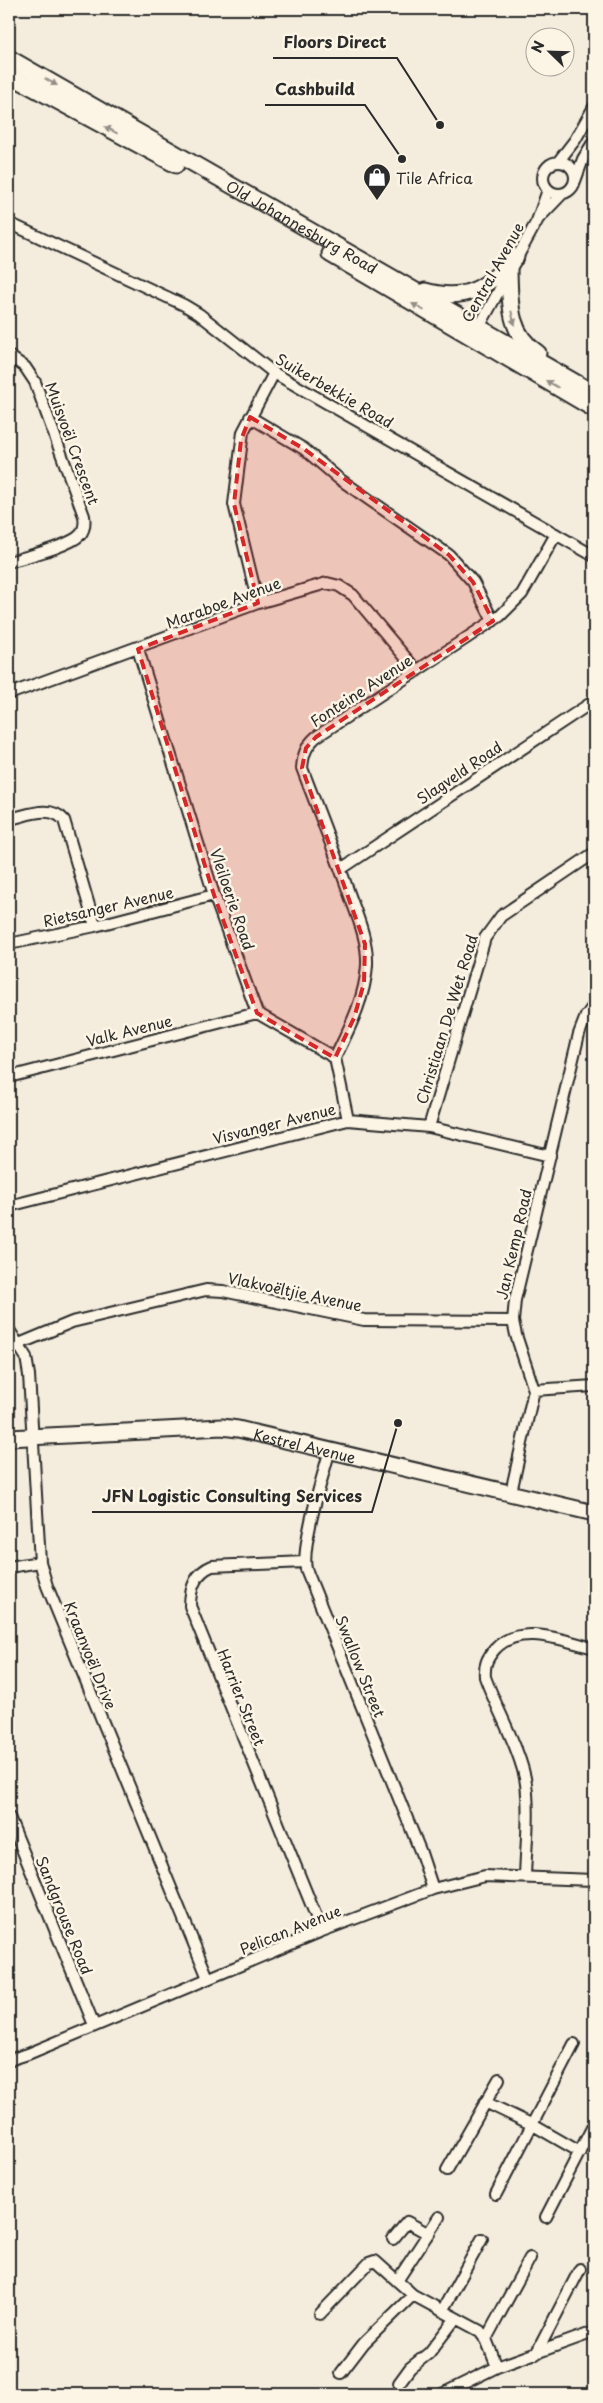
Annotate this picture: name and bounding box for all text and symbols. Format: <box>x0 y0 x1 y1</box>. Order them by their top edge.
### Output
callout: Floors Direct <box>273 27 397 58</box>
north arrow <box>526 28 576 78</box>
text: Floors Direct <box>283 29 387 53</box>
text: N <box>526 38 549 56</box>
callout: Cashbuild <box>265 74 365 105</box>
text: Cashbuild <box>275 76 355 100</box>
one-way arrow <box>44 78 58 86</box>
one-way arrow <box>104 126 118 134</box>
shop icon: Tile Africa <box>362 162 392 201</box>
place label: Tile Africa <box>396 166 473 189</box>
street label: Old Johannesburg Road <box>222 173 382 279</box>
street label: Central Avenue <box>455 218 529 326</box>
one-way arrow <box>412 303 425 312</box>
one-way arrow <box>509 311 517 326</box>
street label: Suikerbekkie Road <box>272 347 398 433</box>
street label: Muisvoël Crescent <box>40 378 106 508</box>
one-way arrow <box>546 380 559 389</box>
street label: Maraboe Avenue <box>162 571 284 633</box>
street label: Fonteine Avenue <box>305 648 417 732</box>
street label: Slagveld Road <box>412 735 506 809</box>
street label: Vleiloerie Road <box>205 845 261 953</box>
street label: Rietsanger Avenue <box>40 880 176 932</box>
street label: Christiaan De Wet Road <box>409 931 483 1107</box>
street label: Valk Avenue <box>84 1008 174 1052</box>
street label: Visvanger Avenue <box>210 1097 338 1149</box>
street label: Jan Kemp Road <box>489 1186 537 1302</box>
street label: Vlakvoëltjie Avenue <box>226 1266 364 1316</box>
street label: Kestrel Avenue <box>251 1422 358 1468</box>
callout: JFN Logistic Consulting Services <box>92 1481 372 1512</box>
text: JFN Logistic Consulting Services <box>102 1483 362 1507</box>
street label: Kraanvoël Drive <box>59 1598 123 1712</box>
street label: Swallow Street <box>330 1611 392 1721</box>
street label: Harrier Street <box>212 1645 272 1749</box>
street label: Sandgrouse Road <box>31 1852 99 1978</box>
street label: Pelican Avenue <box>236 1898 344 1960</box>

